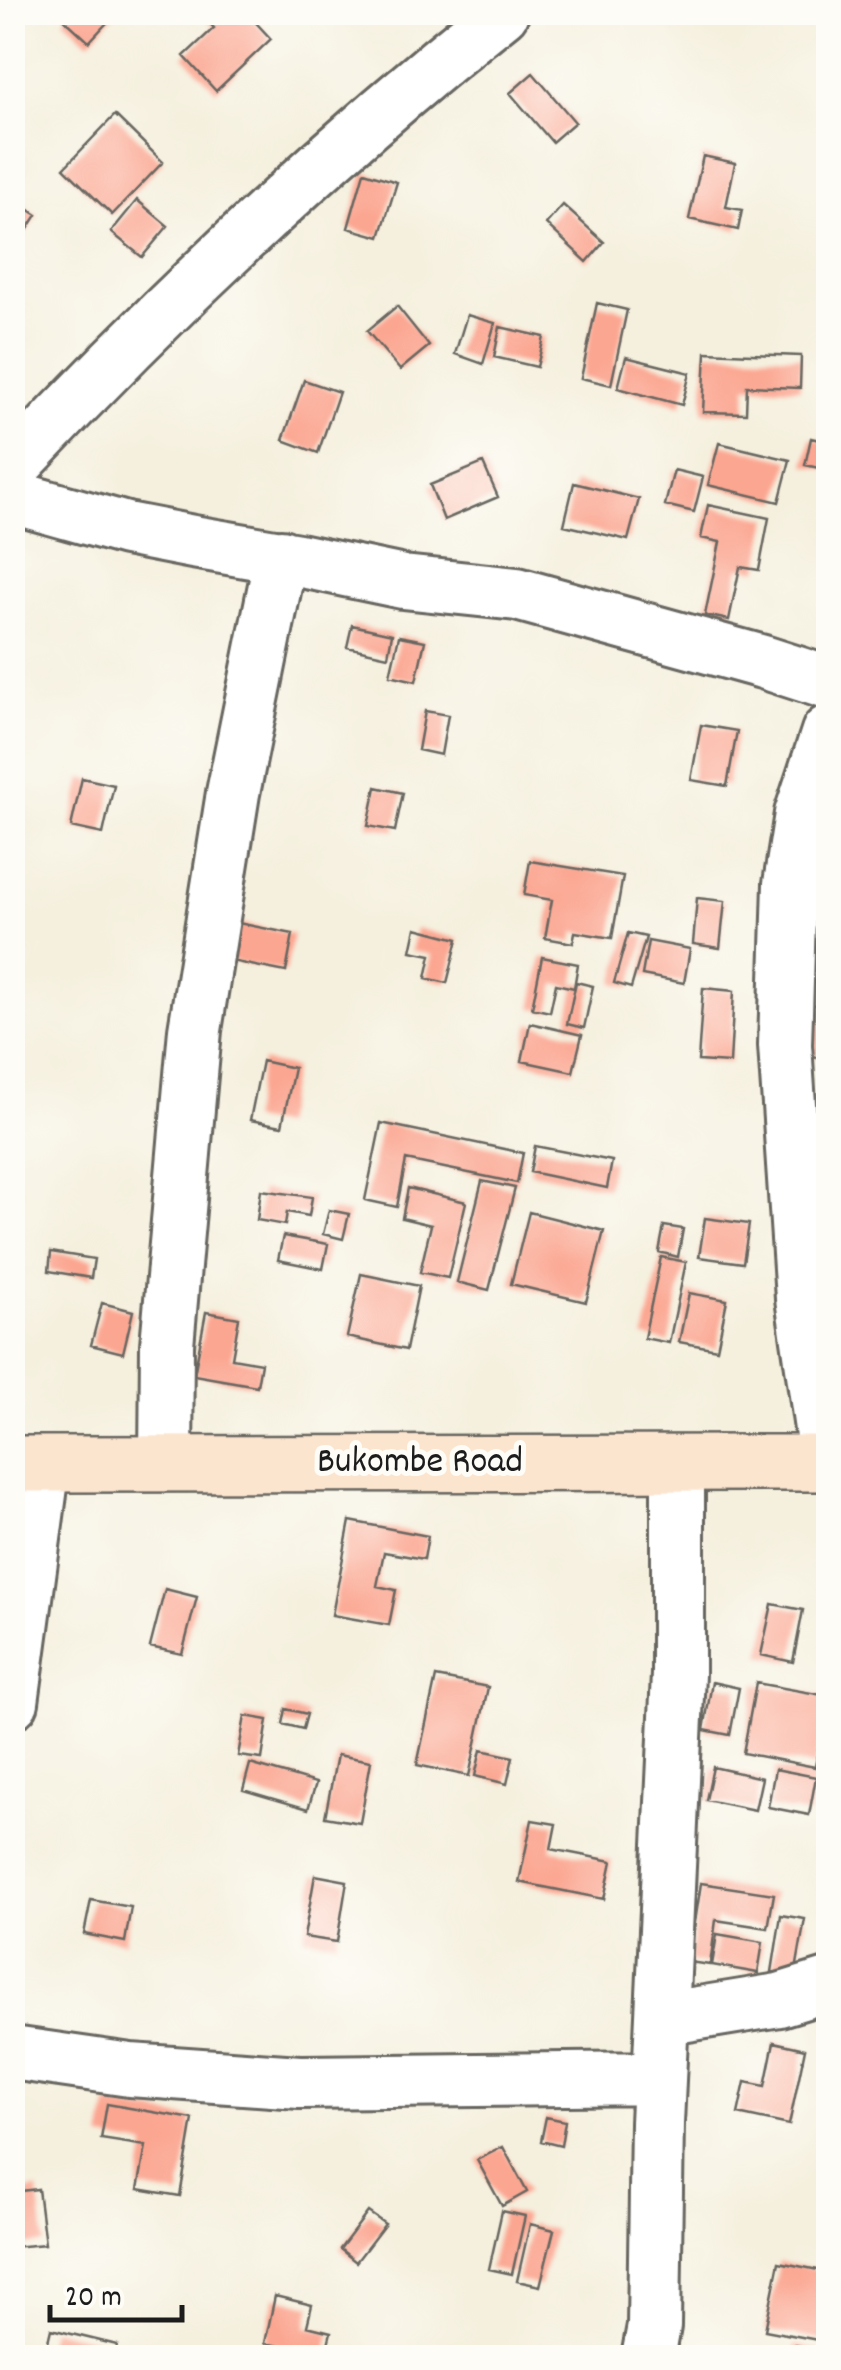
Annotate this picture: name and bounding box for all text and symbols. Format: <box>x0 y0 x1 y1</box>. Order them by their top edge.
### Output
street label: Bukombe Road <box>317 1436 523 1491</box>
scale bar <box>50 2260 182 2322</box>
text: 20 m <box>65 2278 122 2321</box>

